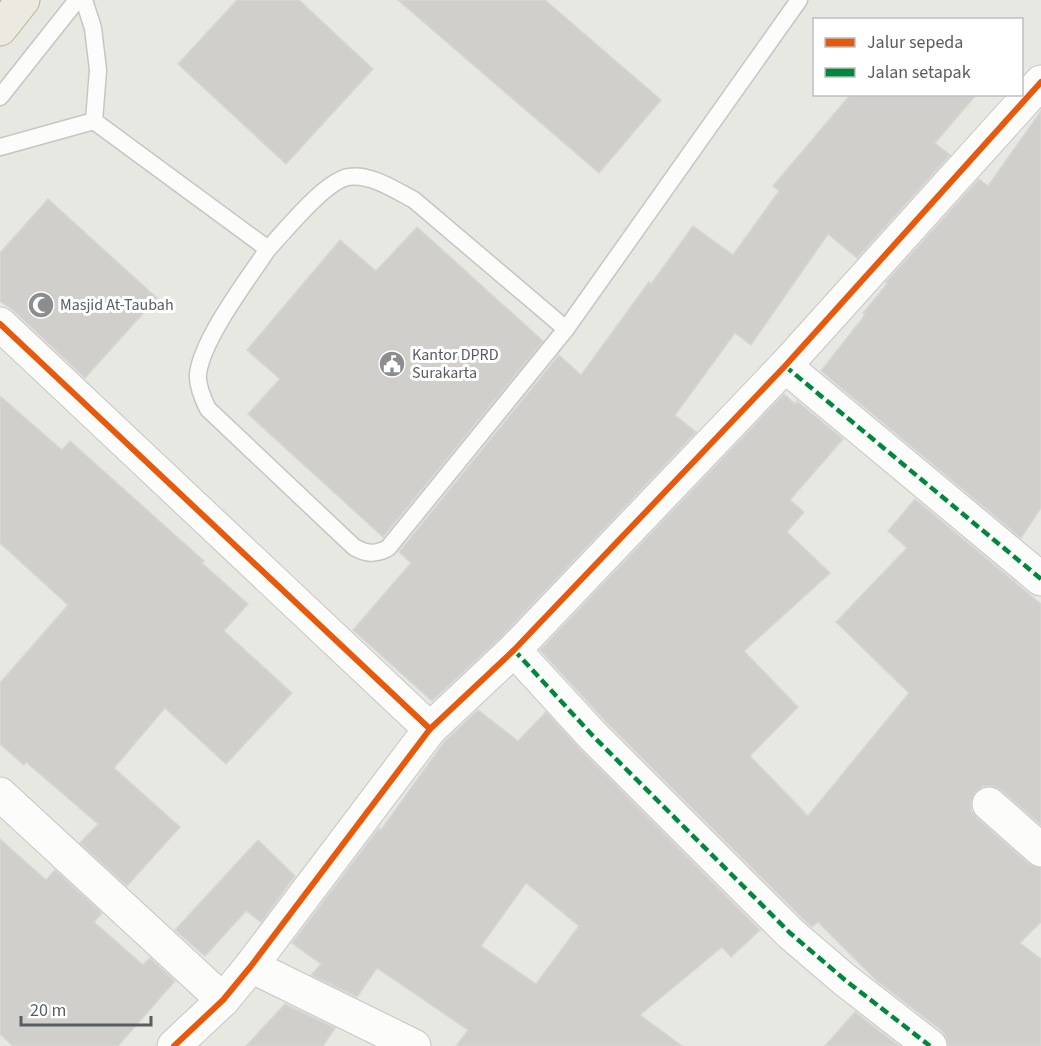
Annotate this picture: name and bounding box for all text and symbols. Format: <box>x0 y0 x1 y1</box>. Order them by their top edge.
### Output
legend <box>813 18 1023 96</box>
text: Jalur sepeda <box>867 30 963 55</box>
text: Jalan setapak <box>867 60 971 85</box>
mosque icon: Masjid At-Taubah <box>26 290 56 320</box>
place label: Masjid At-Taubah <box>60 294 174 316</box>
place label: Kantor DPRD Surakarta <box>412 344 499 384</box>
public building icon: Kantor DPRD Surakarta <box>377 349 407 379</box>
scale bar <box>21 989 152 1027</box>
text: 20 m <box>30 998 66 1023</box>

